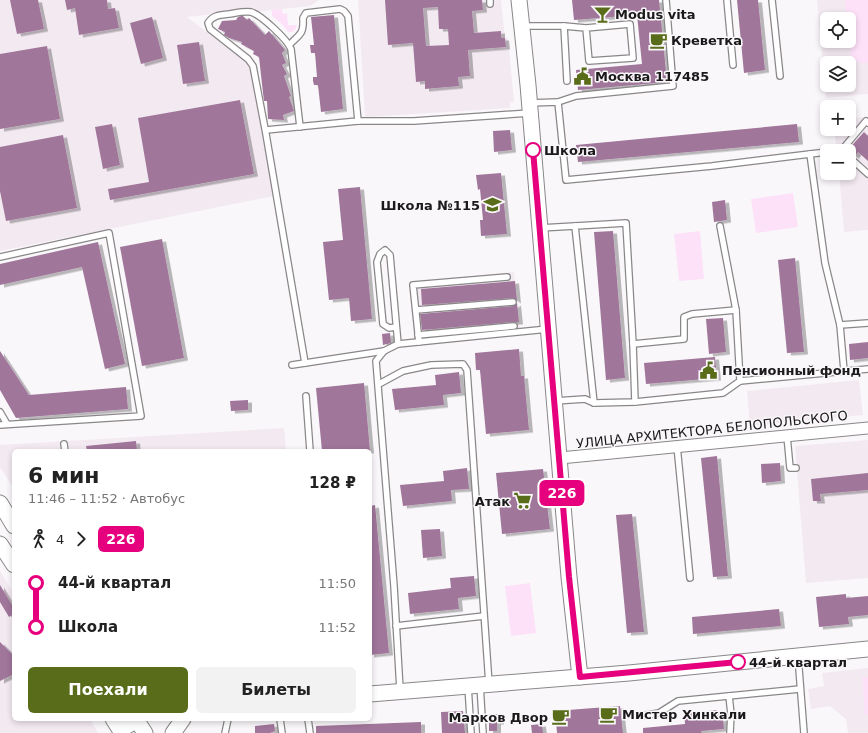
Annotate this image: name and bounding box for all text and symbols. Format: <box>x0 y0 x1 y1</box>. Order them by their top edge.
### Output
bar icon: Modus vita <box>592 4 612 24</box>
place label: Modus vita <box>615 7 696 22</box>
map controls <box>820 12 856 180</box>
button: locate <box>820 12 856 48</box>
cafe icon: Креветка <box>648 30 668 50</box>
place label: Креветка <box>671 33 742 48</box>
button: layers <box>820 56 856 92</box>
public building icon: Москва 117485 <box>572 66 592 86</box>
place label: Москва 117485 <box>595 69 709 84</box>
button: + <box>820 100 856 136</box>
marker: Школа <box>525 142 541 158</box>
place label: Школа <box>544 143 596 158</box>
button: − <box>820 144 856 180</box>
school or university icon: Школа №115 <box>483 195 503 215</box>
place label: Школа №115 <box>381 198 480 213</box>
public building icon: Пенсионный фонд <box>699 360 719 380</box>
place label: Пенсионный фонд <box>722 363 861 378</box>
street label: УЛИЦА АРХИТЕКТОРА БЕЛОПОЛЬСКОГО <box>576 408 849 451</box>
text: 6 мин <box>28 463 100 488</box>
text: 128 ₽ <box>309 474 356 492</box>
line badge: 226 <box>539 480 585 506</box>
text: 226 <box>547 485 577 501</box>
text: 11:46 – 11:52 · Автобус <box>28 491 185 506</box>
supermarket icon: Атак <box>513 491 533 511</box>
place label: Атак <box>475 494 510 509</box>
icon: walk <box>28 528 50 550</box>
icon: forward <box>70 528 92 550</box>
text: 226 <box>106 531 136 547</box>
text: 4 <box>56 532 64 547</box>
text: 44-й квартал <box>58 574 171 592</box>
text: 11:50 <box>319 576 356 591</box>
text: Школа <box>58 618 118 636</box>
text: 11:52 <box>319 620 356 635</box>
marker: 44-й квартал <box>730 654 746 670</box>
place label: 44-й квартал <box>749 655 847 670</box>
button: Поехали <box>28 667 188 713</box>
button: Билеты <box>196 667 356 713</box>
cafe icon: Мистер Хинкали <box>599 704 619 724</box>
cafe icon: Марков Двор <box>551 707 571 727</box>
place label: Мистер Хинкали <box>622 707 746 722</box>
place label: Марков Двор <box>448 710 548 725</box>

